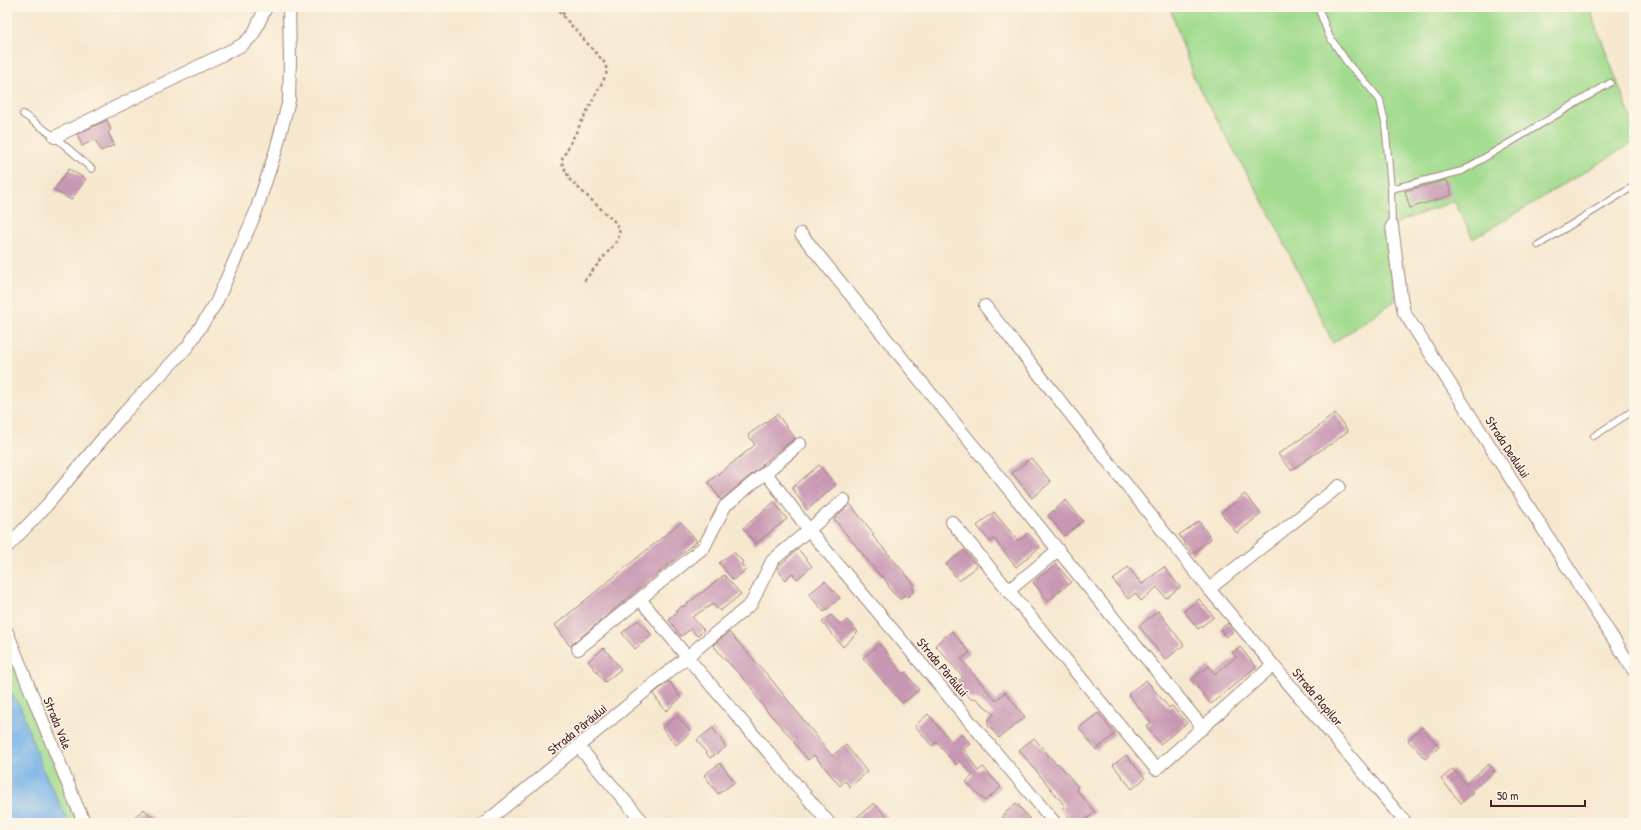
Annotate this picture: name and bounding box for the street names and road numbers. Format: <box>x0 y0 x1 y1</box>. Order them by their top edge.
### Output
street label: Strada Dealului <box>1481 413 1535 481</box>
street label: Strada Pârâului <box>913 634 973 700</box>
street label: Strada Plopilor <box>1288 664 1348 730</box>
street label: Strada Vale <box>39 694 77 752</box>
street label: Strada Pârâului <box>543 699 611 759</box>

